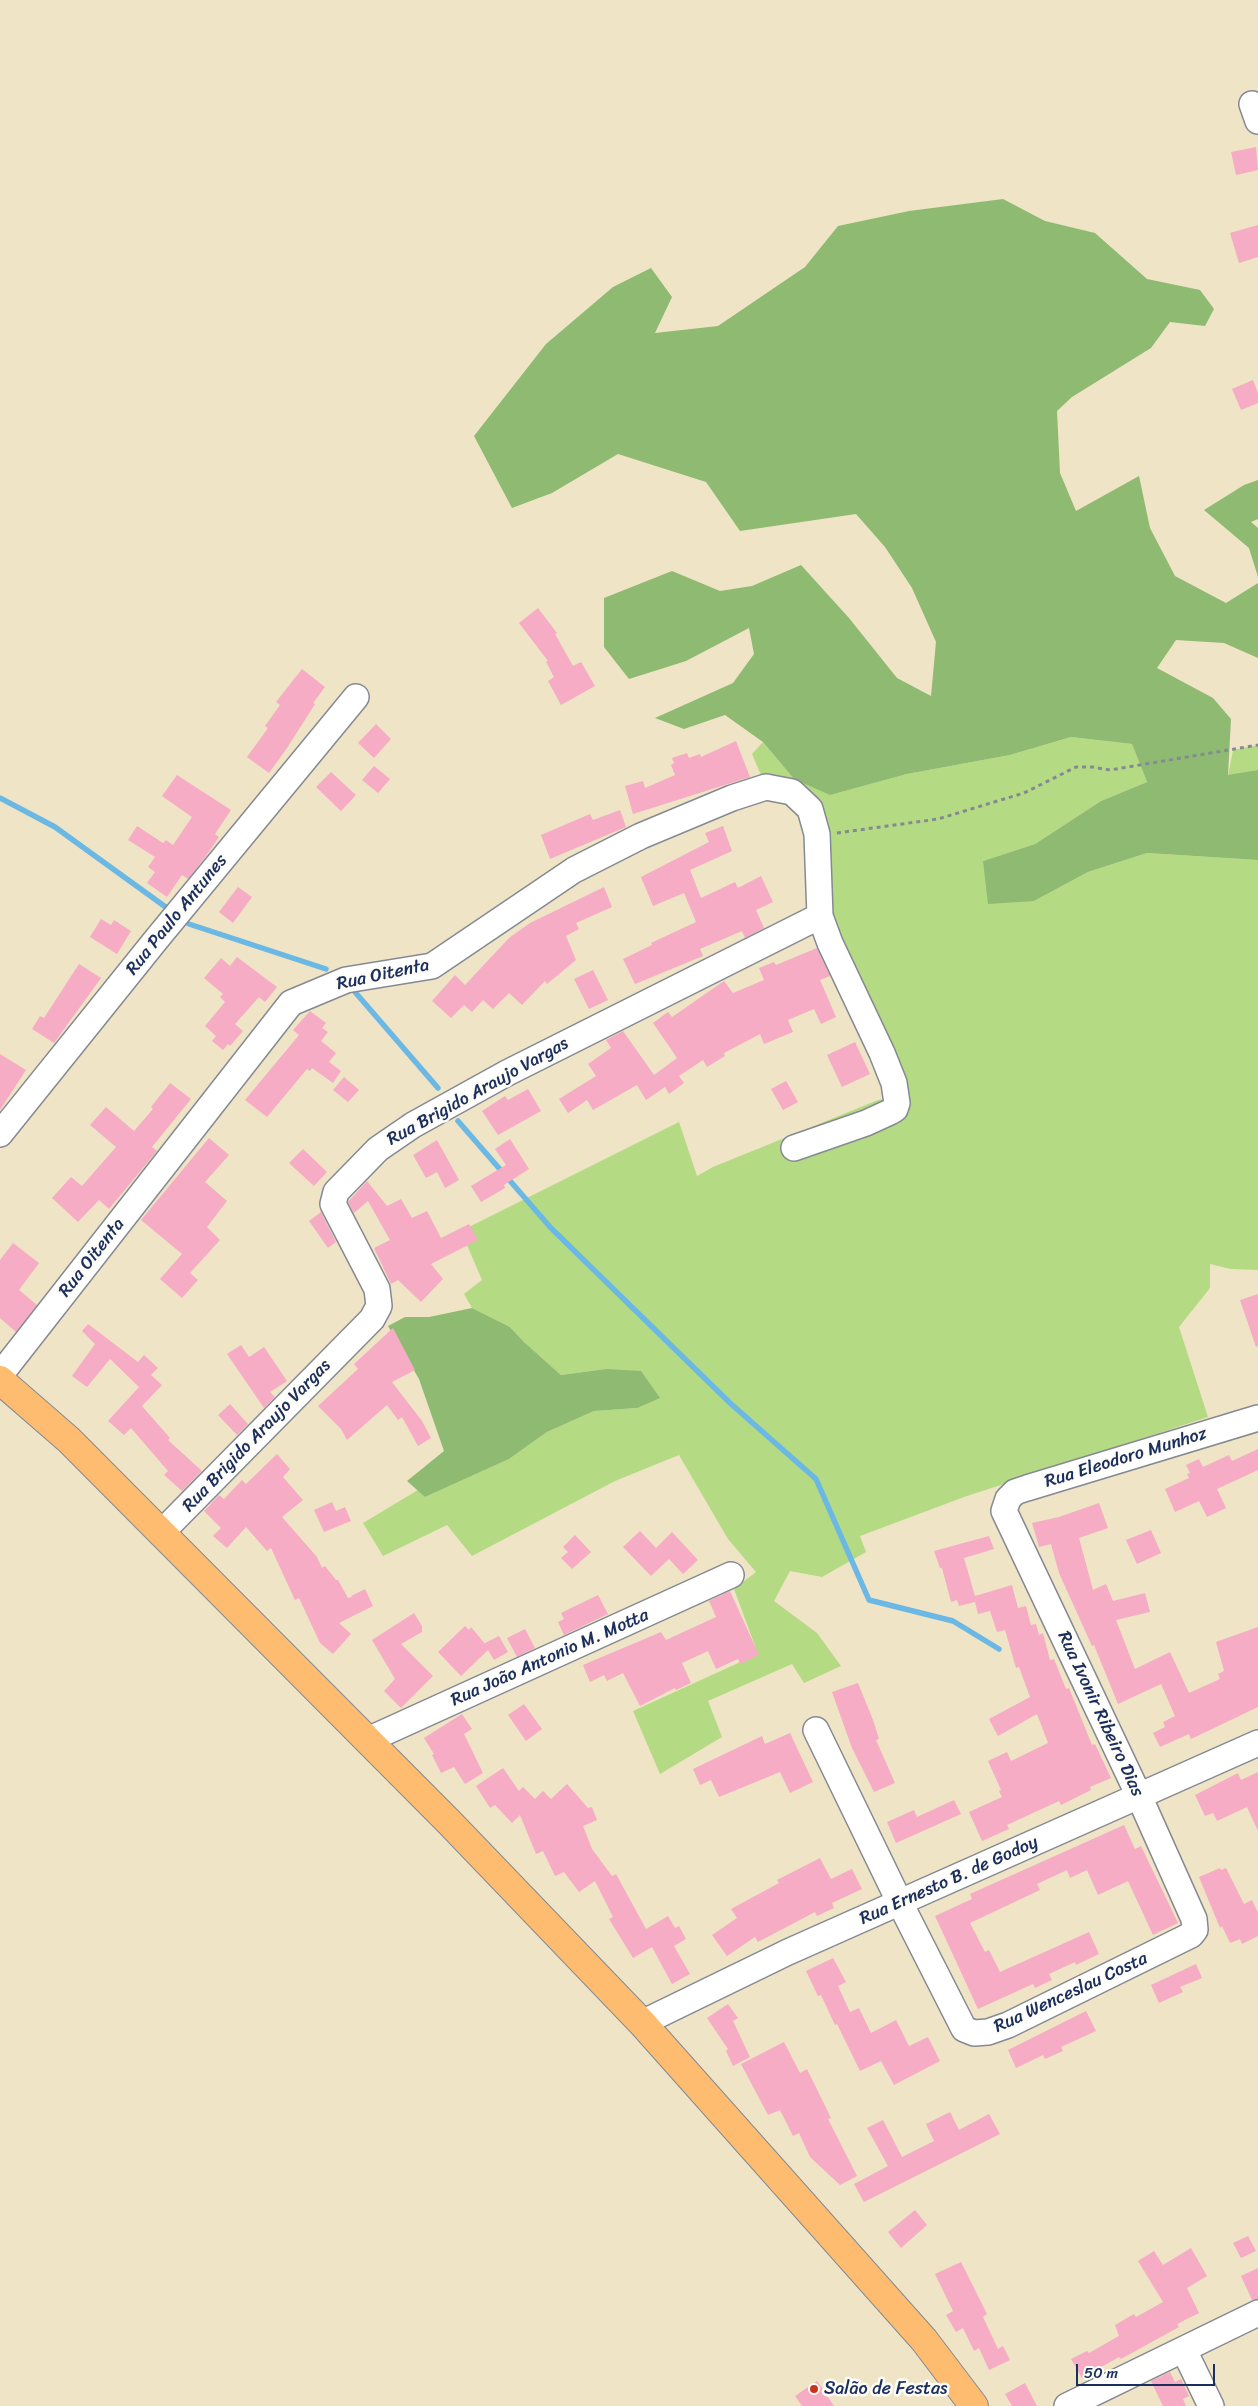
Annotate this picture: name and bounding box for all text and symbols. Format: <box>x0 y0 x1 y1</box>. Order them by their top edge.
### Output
street label: Rua Paulo Antunes <box>122 850 232 980</box>
street label: Rua Oitenta <box>335 955 431 995</box>
street label: Rua Brigido Araujo Vargas <box>384 1033 572 1151</box>
street label: Rua Oitenta <box>55 1214 129 1302</box>
street label: Rua Brigido Araujo Vargas <box>178 1355 336 1517</box>
street label: Rua Eleodoro Munhoz <box>1042 1423 1210 1493</box>
street label: Rua João Antonio M. Motta <box>448 1605 652 1711</box>
street label: Rua Ivonir Ribeiro Dias <box>1052 1628 1148 1800</box>
street label: Rua Ernesto B. de Godoy <box>856 1832 1042 1930</box>
street label: Rua Wenceslau Costa <box>991 1948 1151 2038</box>
scale bar <box>1078 2354 1217 2386</box>
text: 50 m <box>1084 2360 1118 2386</box>
place label: Salão de Festas <box>824 2378 947 2400</box>
marker: Salão de Festas <box>808 2383 820 2395</box>

